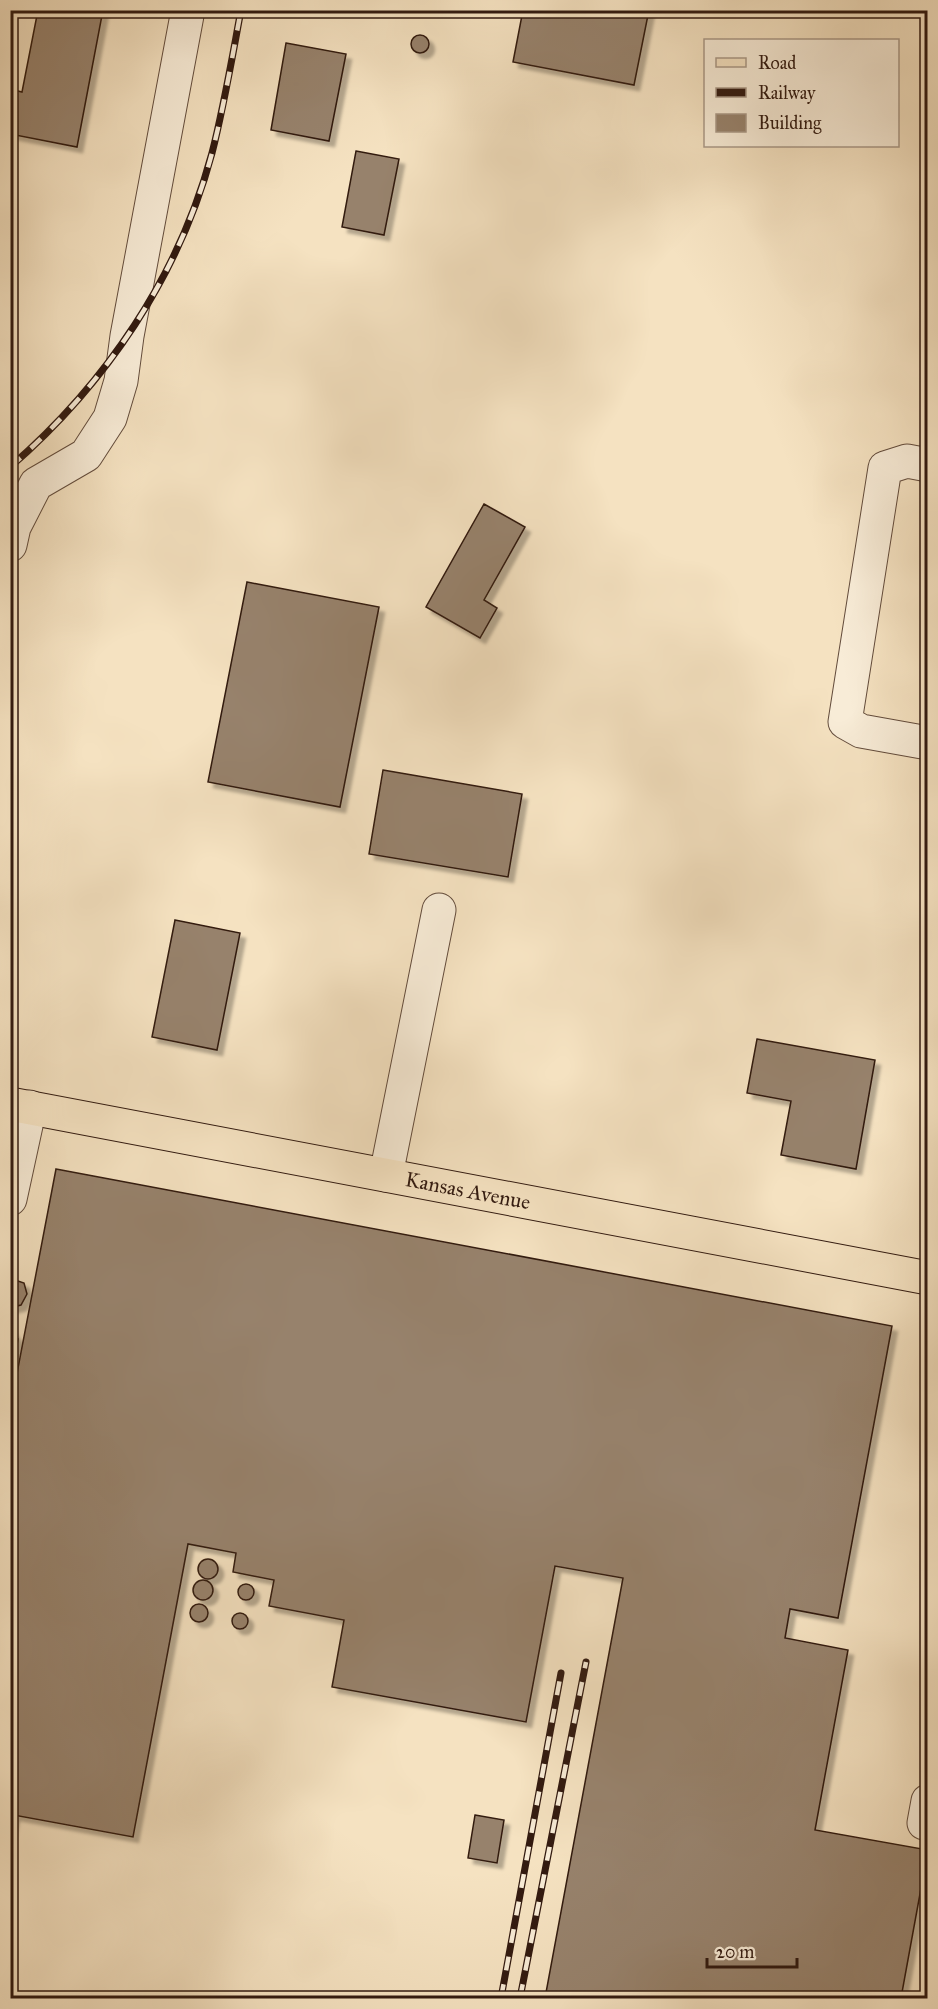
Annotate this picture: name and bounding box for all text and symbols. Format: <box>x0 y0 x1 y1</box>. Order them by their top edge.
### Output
legend <box>704 39 899 147</box>
text: Road <box>758 52 796 74</box>
text: Railway <box>758 82 816 104</box>
text: Building <box>758 112 822 135</box>
street label: Kansas Avenue <box>403 1166 533 1215</box>
scale bar <box>707 1931 797 1969</box>
text: 20 m <box>716 1941 754 1963</box>

